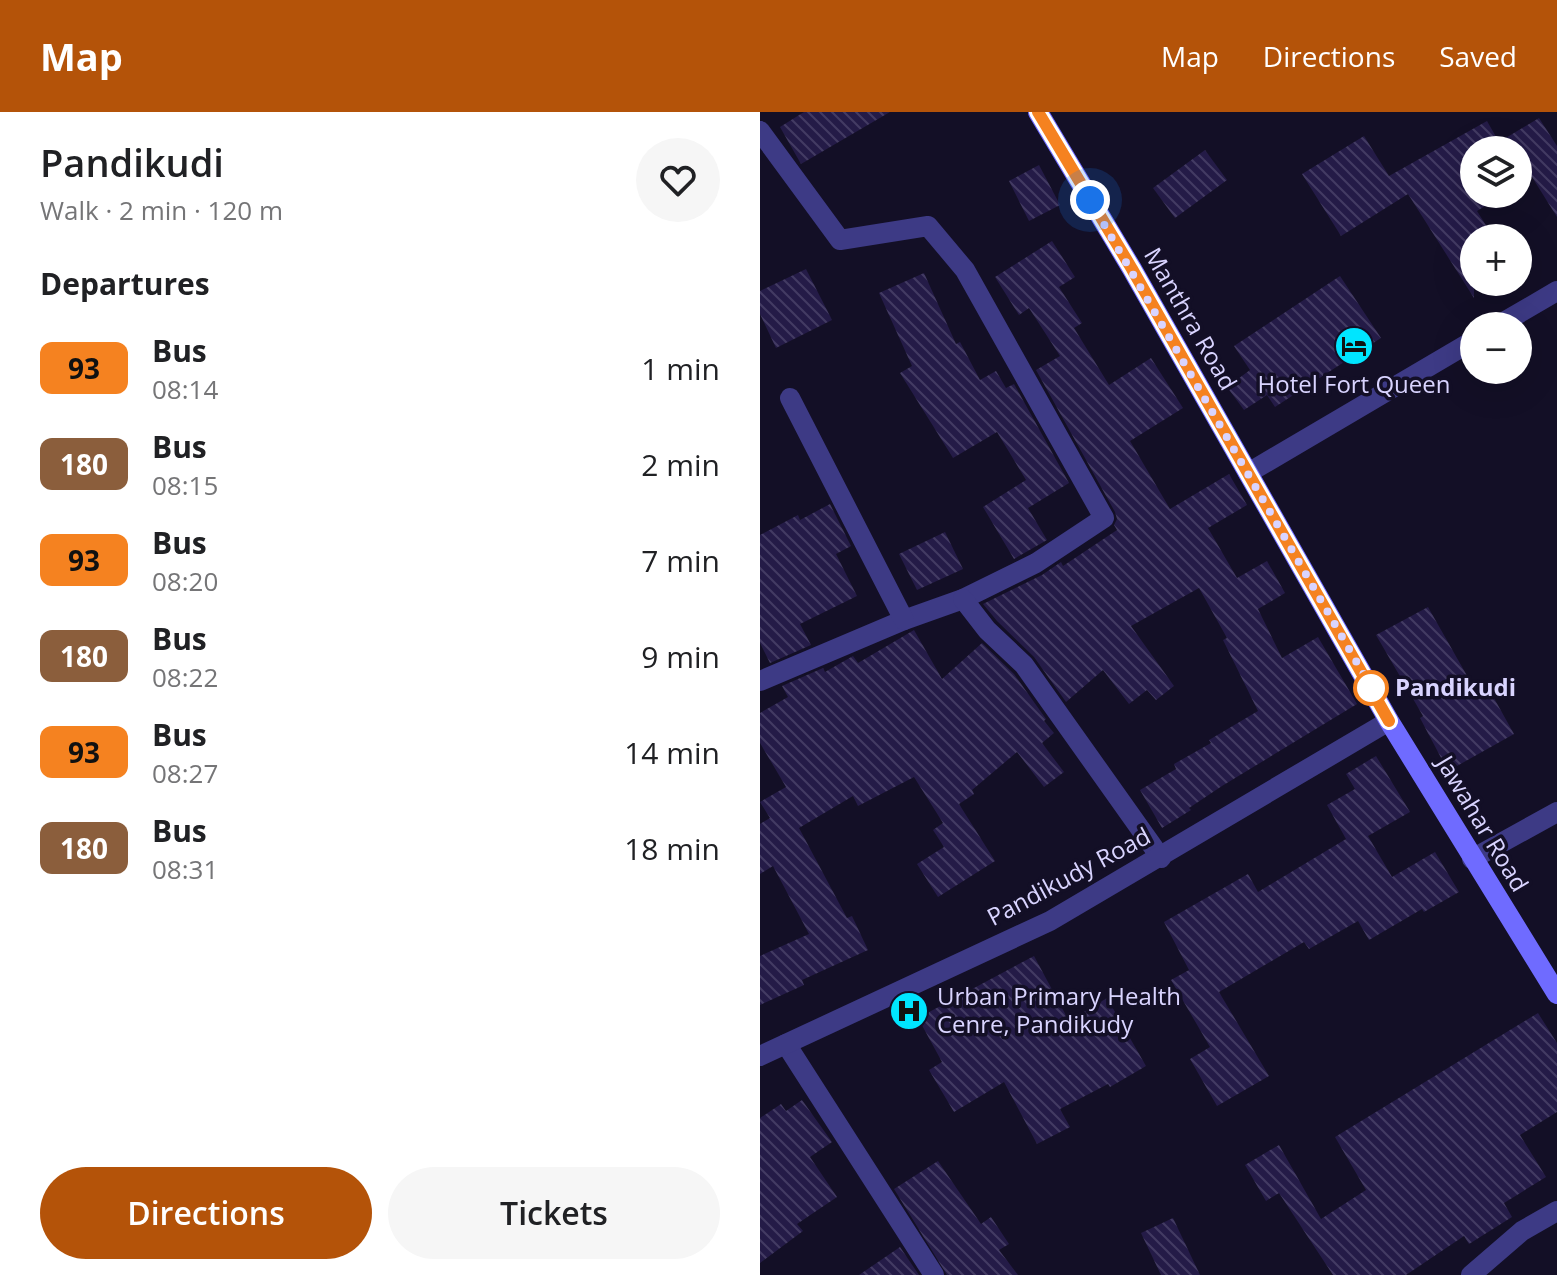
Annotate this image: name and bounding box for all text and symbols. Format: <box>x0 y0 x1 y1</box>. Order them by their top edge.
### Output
text: Map <box>40 30 123 82</box>
text: Map <box>1161 37 1219 75</box>
text: Directions <box>1263 37 1395 75</box>
text: Saved <box>1439 37 1517 75</box>
text: Pandikudi <box>40 136 224 188</box>
map controls <box>1460 136 1532 384</box>
button: layers <box>1460 136 1532 208</box>
button: heart <box>636 138 720 222</box>
your location <box>1070 180 1110 220</box>
text: Walk · 2 min · 120 m <box>40 192 283 228</box>
button: + <box>1460 224 1532 296</box>
street label: Manthra Road <box>1137 241 1245 396</box>
text: Departures <box>40 263 210 304</box>
button: − <box>1460 312 1532 384</box>
hotel icon: Hotel Fort Queen <box>1333 325 1375 367</box>
text: Bus <box>152 330 207 371</box>
text: 1 min <box>641 348 720 389</box>
text: 93 <box>68 349 100 387</box>
place label: Hotel Fort Queen <box>1258 367 1450 400</box>
text: 08:14 <box>152 371 218 407</box>
text: Bus <box>152 426 207 467</box>
text: 2 min <box>641 444 720 485</box>
text: 180 <box>60 445 108 483</box>
text: 08:15 <box>152 467 218 503</box>
text: Bus <box>152 522 207 563</box>
text: 7 min <box>641 540 720 581</box>
text: 93 <box>68 541 100 579</box>
text: 08:20 <box>152 563 218 599</box>
text: Bus <box>152 618 207 659</box>
text: 9 min <box>641 636 720 677</box>
text: 180 <box>60 637 108 675</box>
text: 08:22 <box>152 659 218 695</box>
place label: Pandikudi <box>1395 670 1516 703</box>
marker: Pandikudi <box>1354 671 1388 705</box>
text: Bus <box>152 714 207 755</box>
text: 14 min <box>624 732 720 773</box>
text: 93 <box>68 733 100 771</box>
street label: Jawahar Road <box>1429 747 1537 897</box>
text: 08:27 <box>152 755 218 791</box>
text: Bus <box>152 810 207 851</box>
street label: Pandikudy Road <box>981 819 1156 933</box>
text: 18 min <box>624 828 720 869</box>
text: 180 <box>60 829 108 867</box>
text: 08:31 <box>152 851 218 887</box>
place label: Urban Primary Health Cenre, Pandikudy <box>937 979 1181 1040</box>
hospital icon: Urban Primary Health Cenre, Pandikudy <box>888 990 930 1032</box>
button: Directions <box>40 1167 372 1259</box>
button: Tickets <box>388 1167 720 1259</box>

